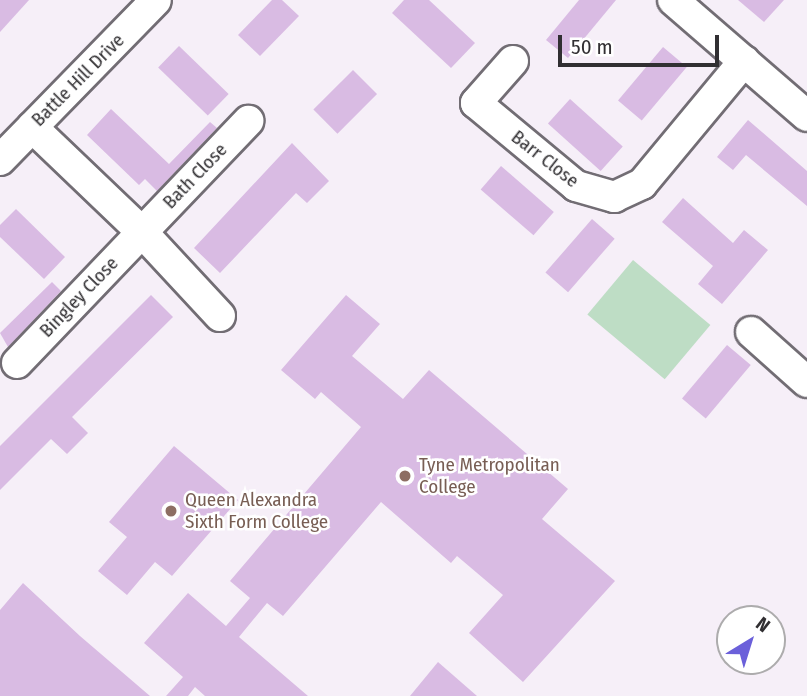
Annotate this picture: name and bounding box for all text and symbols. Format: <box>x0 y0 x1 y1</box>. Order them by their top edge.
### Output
scale bar <box>562 21 723 65</box>
street label: Battle Hill Drive <box>27 29 129 131</box>
text: 50 m <box>571 34 613 60</box>
street label: Barr Close <box>507 126 583 192</box>
street label: Bath Close <box>158 138 232 214</box>
street label: Bingley Close <box>35 252 123 342</box>
place label: Tyne Metropolitan College <box>419 454 560 498</box>
marker: Tyne Metropolitan College <box>397 468 413 484</box>
place label: Queen Alexandra Sixth Form College <box>185 489 328 533</box>
marker: Queen Alexandra Sixth Form College <box>163 503 179 519</box>
north arrow <box>716 605 786 675</box>
text: N <box>751 612 775 637</box>

